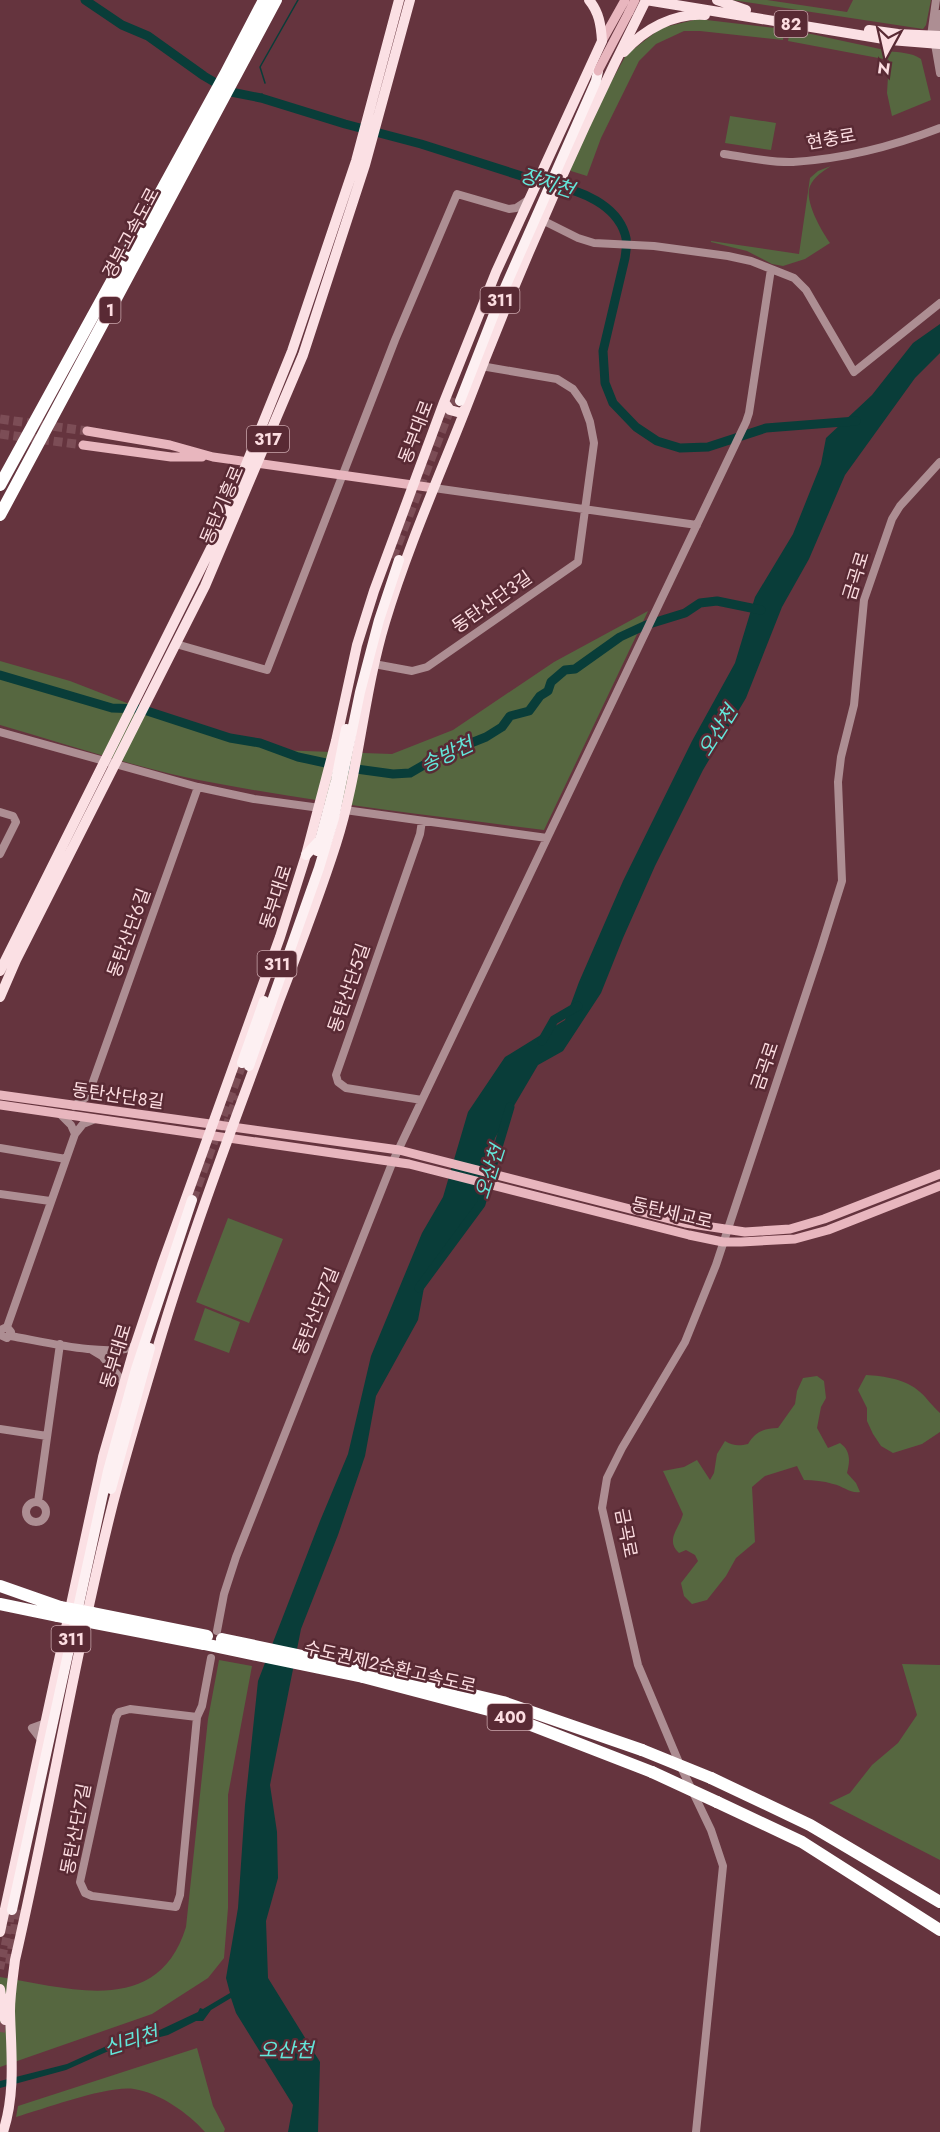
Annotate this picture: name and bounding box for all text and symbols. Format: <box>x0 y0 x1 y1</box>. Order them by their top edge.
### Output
road number: 82 <box>774 11 808 37</box>
north arrow <box>856 24 916 84</box>
text: N <box>876 56 892 81</box>
street label: 현충로 <box>804 122 858 156</box>
water label: 장지천 <box>516 161 580 206</box>
street label: 경부고속도로 <box>96 183 166 283</box>
road number: 311 <box>480 287 520 313</box>
road number: 1 <box>100 297 120 323</box>
street label: 동부대로 <box>392 396 440 468</box>
road number: 317 <box>247 426 289 452</box>
street label: 동탄기흥로 <box>194 462 250 548</box>
street label: 금곡로 <box>836 548 876 604</box>
street label: 동탄산단3길 <box>447 565 537 639</box>
water label: 오산천 <box>691 698 746 762</box>
water label: 송방천 <box>416 729 480 780</box>
street label: 동부대로 <box>253 861 299 933</box>
street label: 동탄산단6길 <box>101 885 157 981</box>
street label: 동탄산단5길 <box>322 940 376 1036</box>
road number: 311 <box>258 951 296 977</box>
street label: 금곡로 <box>745 1038 785 1094</box>
street label: 동탄산단8길 <box>70 1077 166 1115</box>
water label: 오산천 <box>468 1139 513 1203</box>
street label: 동탄세교로 <box>629 1191 715 1235</box>
street label: 동탄산단7길 <box>287 1263 345 1359</box>
street label: 동부대로 <box>94 1321 138 1391</box>
street label: 금곡로 <box>608 1506 644 1560</box>
road number: 311 <box>52 1626 90 1652</box>
street label: 수도권제2순환고속도로 <box>301 1635 479 1699</box>
road number: 400 <box>488 1704 532 1730</box>
street label: 동탄산단7길 <box>54 1781 98 1877</box>
water label: 신리천 <box>100 2018 164 2063</box>
water label: 오산천 <box>258 2036 316 2065</box>

